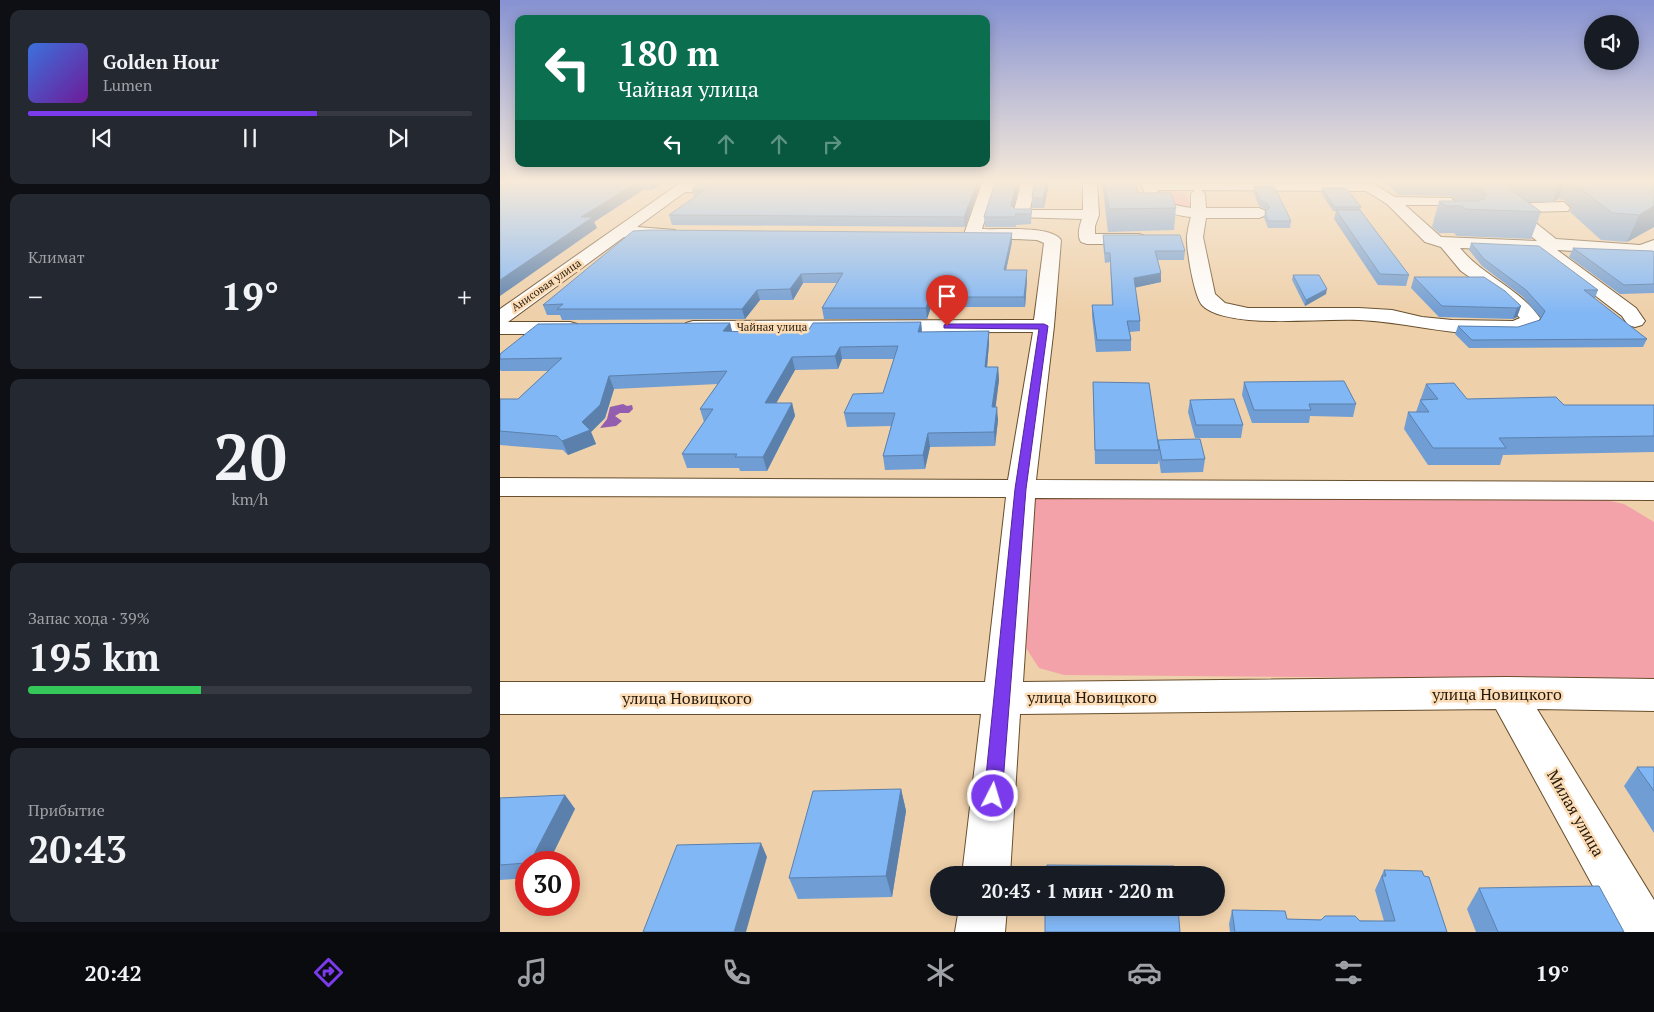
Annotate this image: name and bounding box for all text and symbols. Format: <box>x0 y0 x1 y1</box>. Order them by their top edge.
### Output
map controls <box>1584 15 1639 70</box>
button: sound <box>1584 15 1639 70</box>
text: 180 m <box>618 30 719 76</box>
icon: left <box>535 35 600 100</box>
text: Golden Hour <box>103 49 219 74</box>
text: Lumen <box>103 74 152 96</box>
text: Чайная улица <box>618 74 759 103</box>
icon: previous <box>88 124 116 152</box>
icon: pause <box>236 124 264 152</box>
icon: next <box>384 124 412 152</box>
icon: left <box>659 130 687 158</box>
icon: ahead <box>712 130 740 158</box>
icon: ahead <box>765 130 793 158</box>
icon: right <box>818 130 846 158</box>
text: Климат <box>28 246 85 268</box>
street label: Анисовая улица <box>508 255 584 314</box>
text: 19° <box>221 271 279 321</box>
pin <box>926 275 968 326</box>
text: − <box>28 278 43 315</box>
text: + <box>457 278 472 315</box>
icon: arrive <box>933 282 961 310</box>
street label: Чайная улица <box>737 320 808 334</box>
text: 20 <box>213 412 287 499</box>
text: km/h <box>232 488 268 510</box>
text: Запас хода · 39% <box>28 607 150 629</box>
text: 195 km <box>28 632 160 682</box>
street label: улица Новицкого <box>1431 683 1562 705</box>
street label: улица Новицкого <box>1026 686 1157 708</box>
street label: улица Новицкого <box>621 687 752 709</box>
street label: Милая улица <box>1542 766 1610 860</box>
position arrow <box>966 769 1018 821</box>
text: Прибытие <box>28 799 105 821</box>
text: 20:43 <box>28 824 127 874</box>
speed limit sign: 30 <box>515 851 580 916</box>
text: 20:43 · 1 мин · 220 m <box>981 878 1174 903</box>
icon: directions <box>311 955 346 990</box>
icon: music <box>515 955 550 990</box>
icon: phone <box>719 955 754 990</box>
icon: climate <box>923 955 958 990</box>
icon: car <box>1127 955 1162 990</box>
icon: filters <box>1331 955 1366 990</box>
text: 20:42 <box>85 958 142 987</box>
text: 19° <box>1535 958 1569 987</box>

